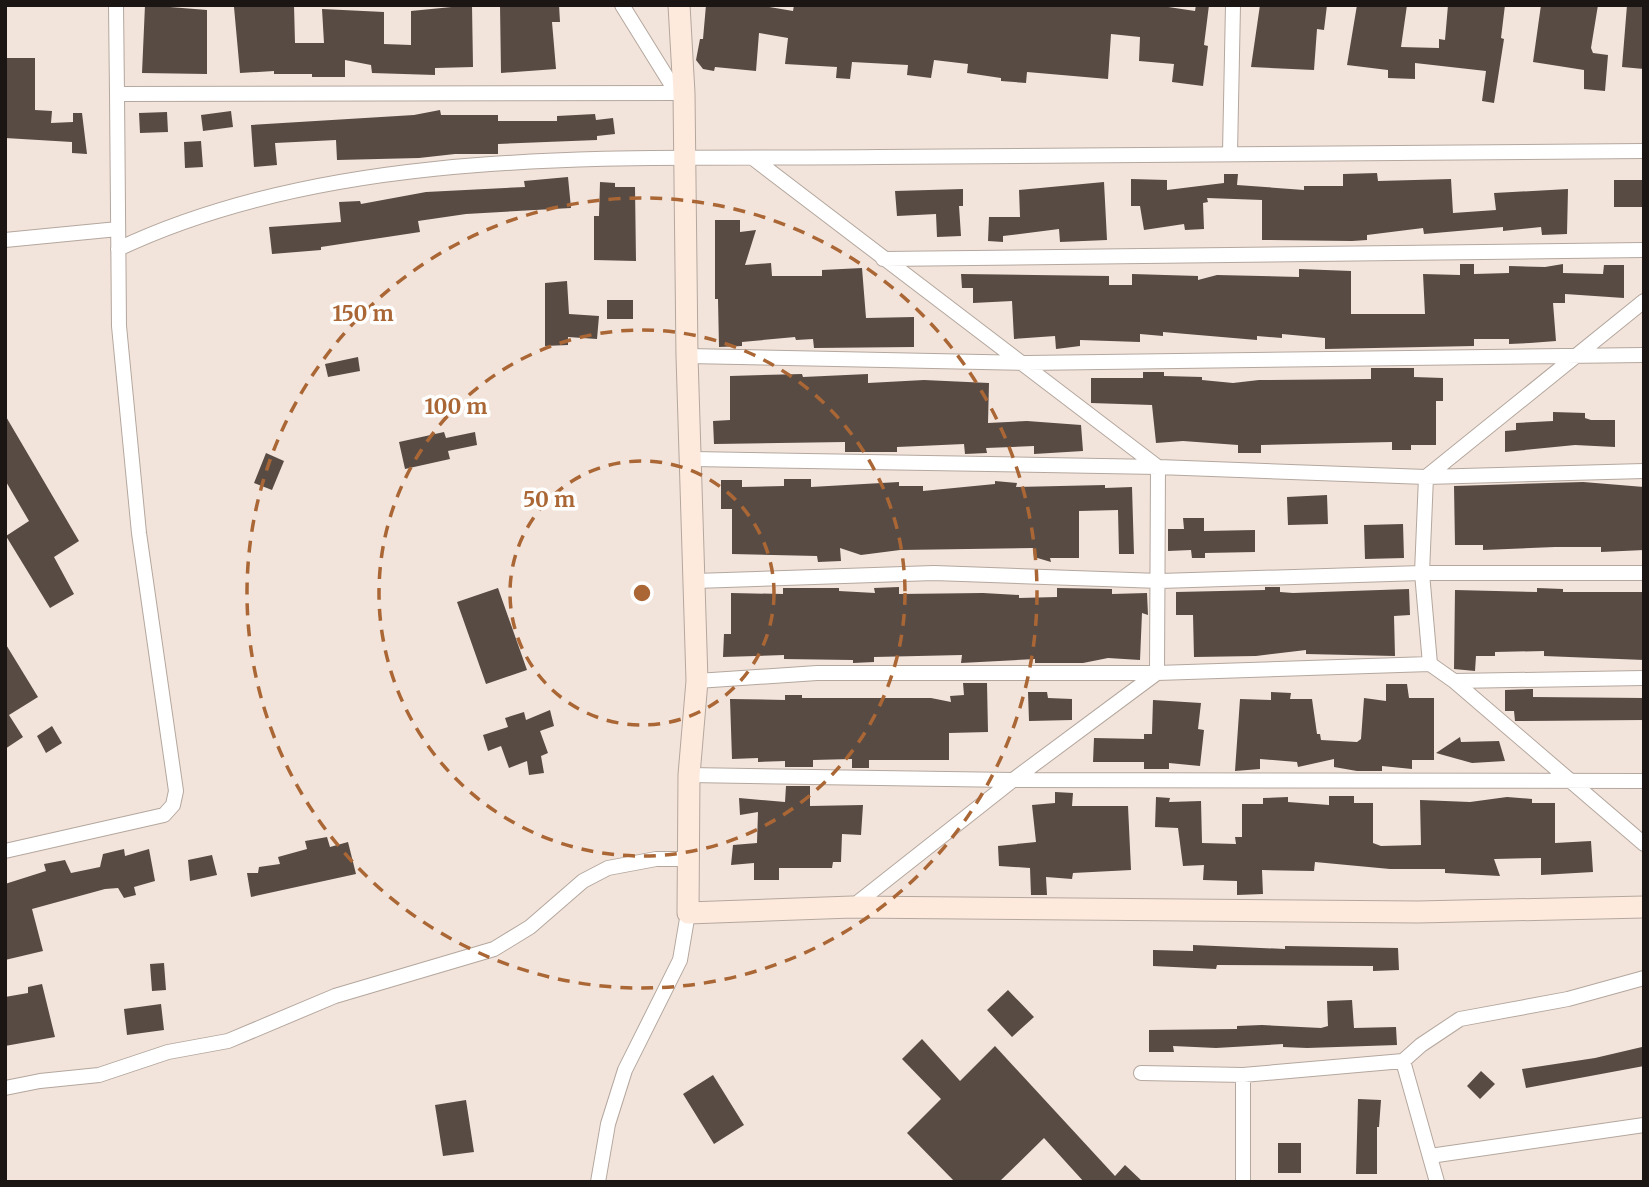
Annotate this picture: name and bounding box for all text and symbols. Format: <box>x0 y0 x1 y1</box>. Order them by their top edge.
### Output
text: 150 m <box>332 300 394 327</box>
text: 100 m <box>425 393 487 420</box>
text: 50 m <box>523 486 575 513</box>
centre of rings <box>630 581 654 605</box>

